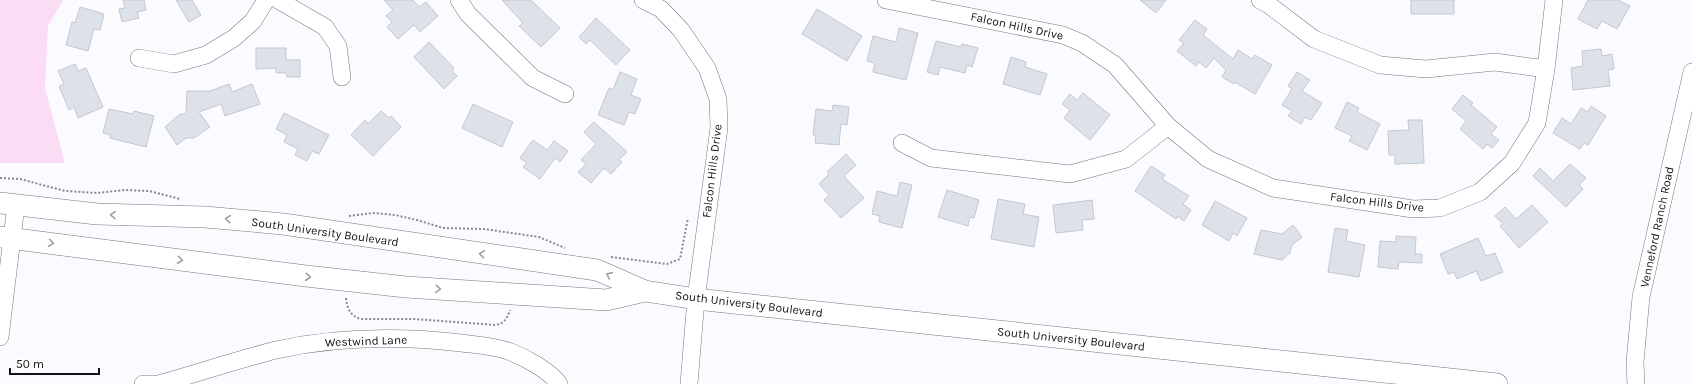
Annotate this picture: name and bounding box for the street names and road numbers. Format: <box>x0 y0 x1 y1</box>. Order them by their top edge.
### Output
street label: Falcon Hills Drive <box>969 9 1065 43</box>
street label: Falcon Hills Drive <box>699 123 725 219</box>
street label: Venneford Ranch Road <box>1637 165 1677 289</box>
street label: Falcon Hills Drive <box>1329 189 1425 215</box>
street label: South University Boulevard <box>250 215 400 249</box>
street label: South University Boulevard <box>674 288 824 320</box>
street label: South University Boulevard <box>996 324 1146 354</box>
street label: Westwind Lane <box>325 333 407 349</box>

